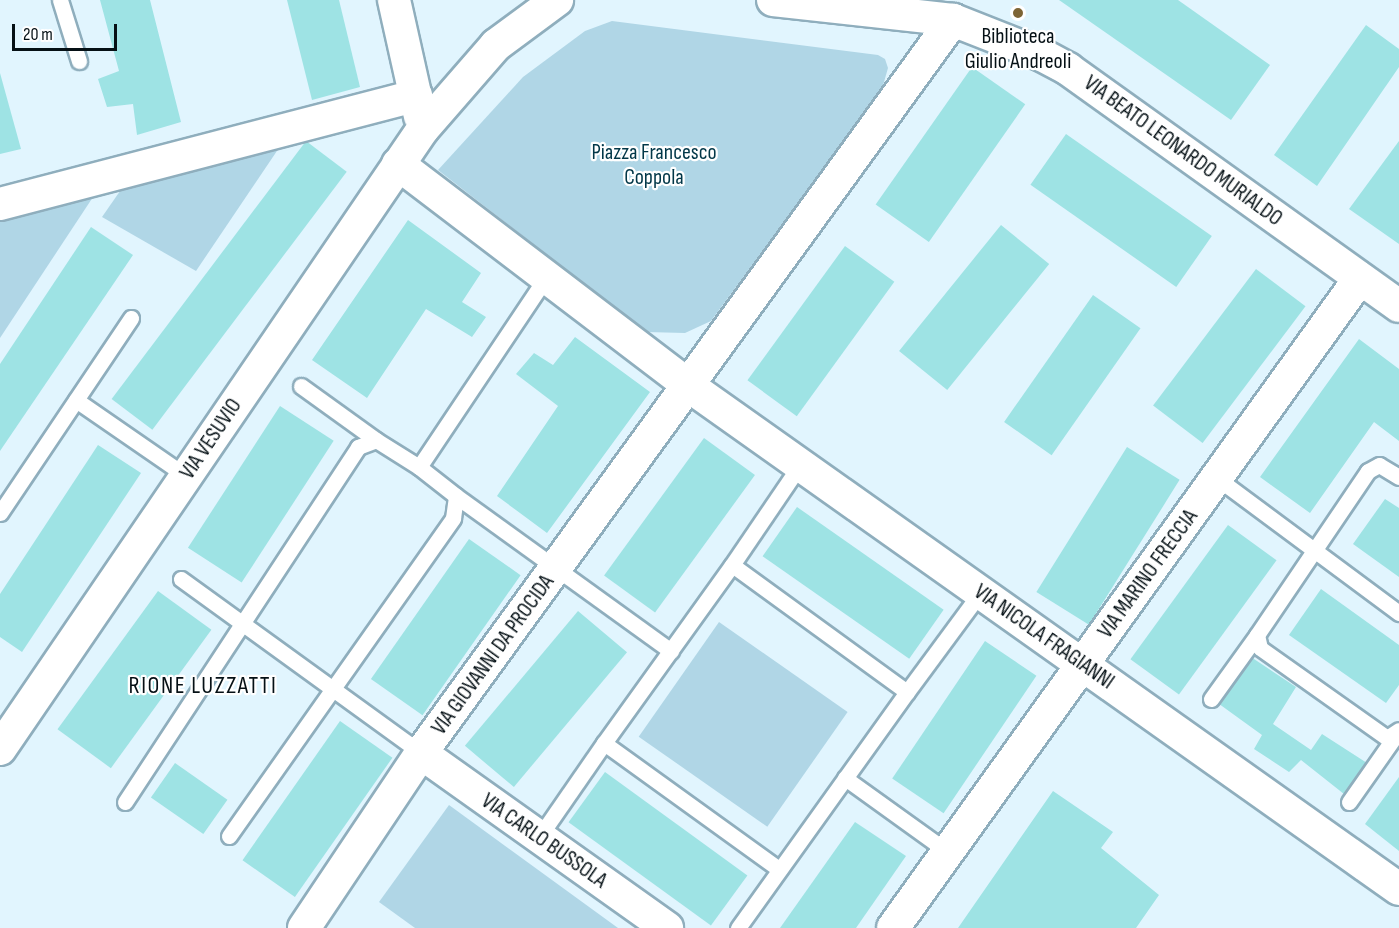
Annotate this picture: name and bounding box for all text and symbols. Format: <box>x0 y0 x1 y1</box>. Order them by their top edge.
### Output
marker: Biblioteca Giulio Andreoli <box>1011 6 1025 20</box>
scale bar <box>15 12 120 50</box>
place label: Biblioteca Giulio Andreoli <box>965 23 1071 74</box>
text: 20 m <box>23 24 53 45</box>
street label: VIA BEATO LEONARDO MURIALDO <box>1079 70 1287 232</box>
park label: Piazza Francesco Coppola <box>591 139 717 190</box>
street label: VIA VESUVIO <box>174 394 248 484</box>
street label: VIA MARINO FRECCIA <box>1092 505 1204 643</box>
street label: VIA GIOVANNI DA PROCIDA <box>426 570 560 740</box>
street label: VIA NICOLA FRAGIANNI <box>969 579 1119 695</box>
district label: RIONE LUZZATTI <box>129 672 277 700</box>
street label: VIA CARLO BUSSOLA <box>476 788 612 894</box>

